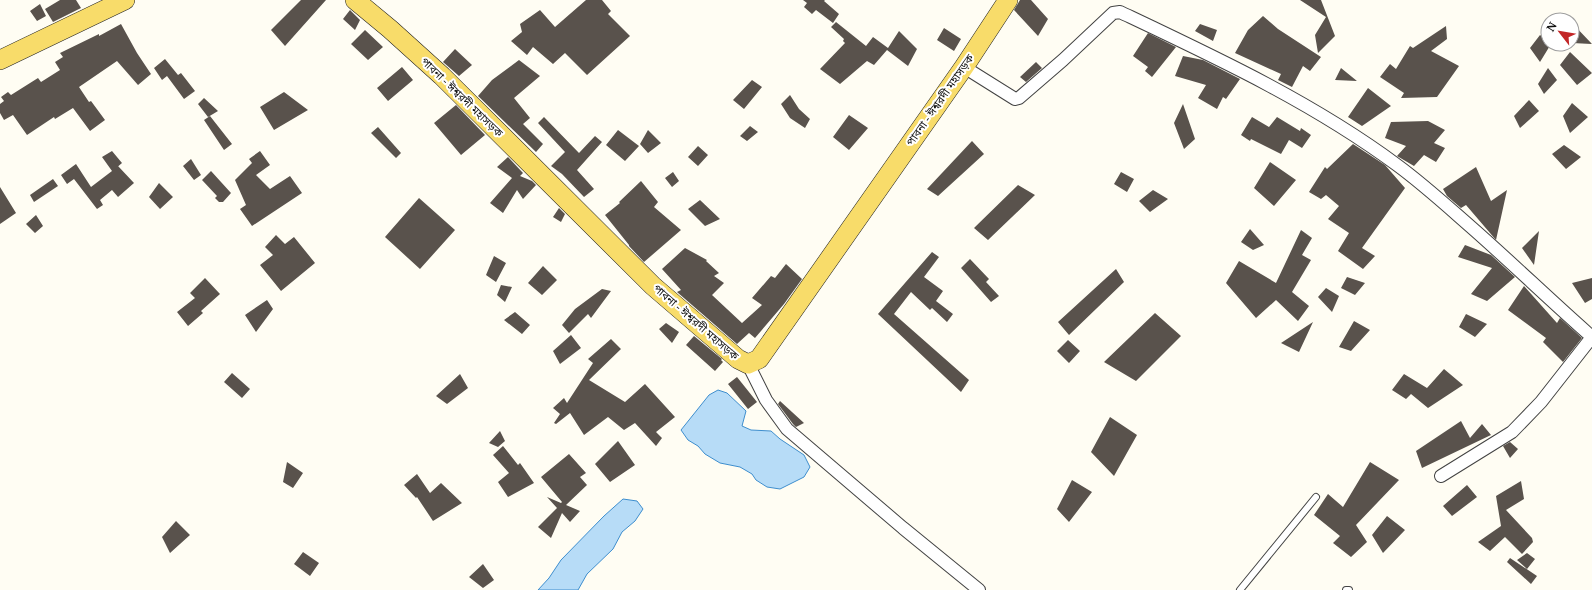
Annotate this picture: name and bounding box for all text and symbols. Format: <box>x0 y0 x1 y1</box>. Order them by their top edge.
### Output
north arrow <box>1540 12 1580 52</box>
text: N <box>1542 19 1560 34</box>
street label: পাবনা - ঈশ্বরদী মহাসড়ক <box>902 51 977 149</box>
street label: পাবনা - ঈশ্বরদী মহাসড়ক <box>418 54 507 140</box>
street label: পাবনা - ঈশ্বরদী মহাসড়ক <box>650 280 742 363</box>

